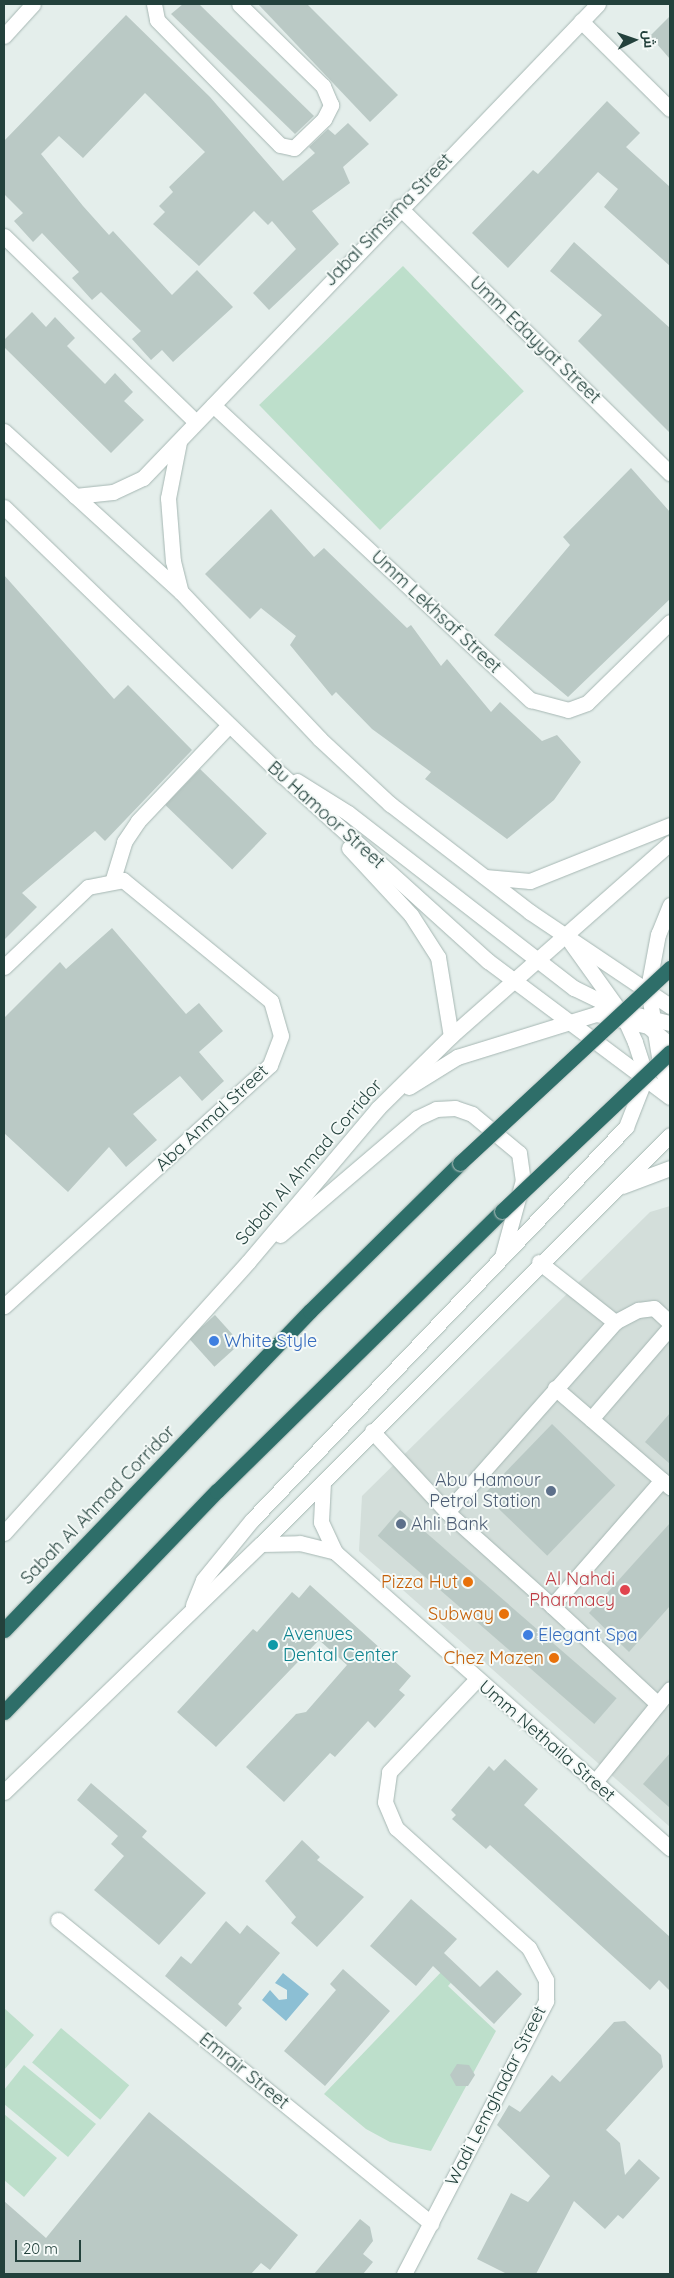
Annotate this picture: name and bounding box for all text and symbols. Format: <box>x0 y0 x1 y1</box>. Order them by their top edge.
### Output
north arrow <box>609 15 659 65</box>
text: ش <box>640 30 658 49</box>
street label: Jabal Simsima Street <box>319 149 457 291</box>
street label: Umm Edayyat Street <box>465 272 605 408</box>
street label: Umm Lekhsaf Street <box>366 546 506 678</box>
street label: Bu Hamoor Street <box>263 757 389 873</box>
street label: Aba Anmal Street <box>151 1060 273 1176</box>
street label: Sabah Al Ahmad Corridor <box>231 1075 387 1249</box>
place label: White Style <box>224 1330 317 1352</box>
marker: White Style <box>208 1335 220 1347</box>
street label: Sabah Al Ahmad Corridor <box>16 1421 180 1589</box>
place label: Abu Hamour Petrol Station <box>429 1470 541 1512</box>
marker: Abu Hamour Petrol Station <box>545 1485 557 1497</box>
place label: Ahli Bank <box>411 1513 488 1535</box>
marker: Ahli Bank <box>395 1518 407 1530</box>
place label: Al Nahdi Pharmacy <box>529 1569 615 1612</box>
place label: Pizza Hut <box>381 1571 458 1593</box>
marker: Pizza Hut <box>462 1576 474 1588</box>
marker: Al Nahdi Pharmacy <box>619 1584 631 1596</box>
place label: Subway <box>428 1603 494 1625</box>
marker: Subway <box>498 1608 510 1620</box>
place label: Avenues Dental Center <box>283 1624 398 1666</box>
place label: Elegant Spa <box>538 1624 638 1646</box>
marker: Elegant Spa <box>522 1629 534 1641</box>
marker: Avenues Dental Center <box>267 1639 279 1651</box>
place label: Chez Mazen <box>444 1647 544 1669</box>
marker: Chez Mazen <box>548 1652 560 1664</box>
street label: Umm Nethaila Street <box>474 1676 620 1806</box>
street label: Wadi Lemghadar Street <box>441 2002 551 2190</box>
street label: Emrair Street <box>195 2028 293 2114</box>
scale bar <box>18 2230 84 2262</box>
text: 20 m <box>23 2239 58 2258</box>

